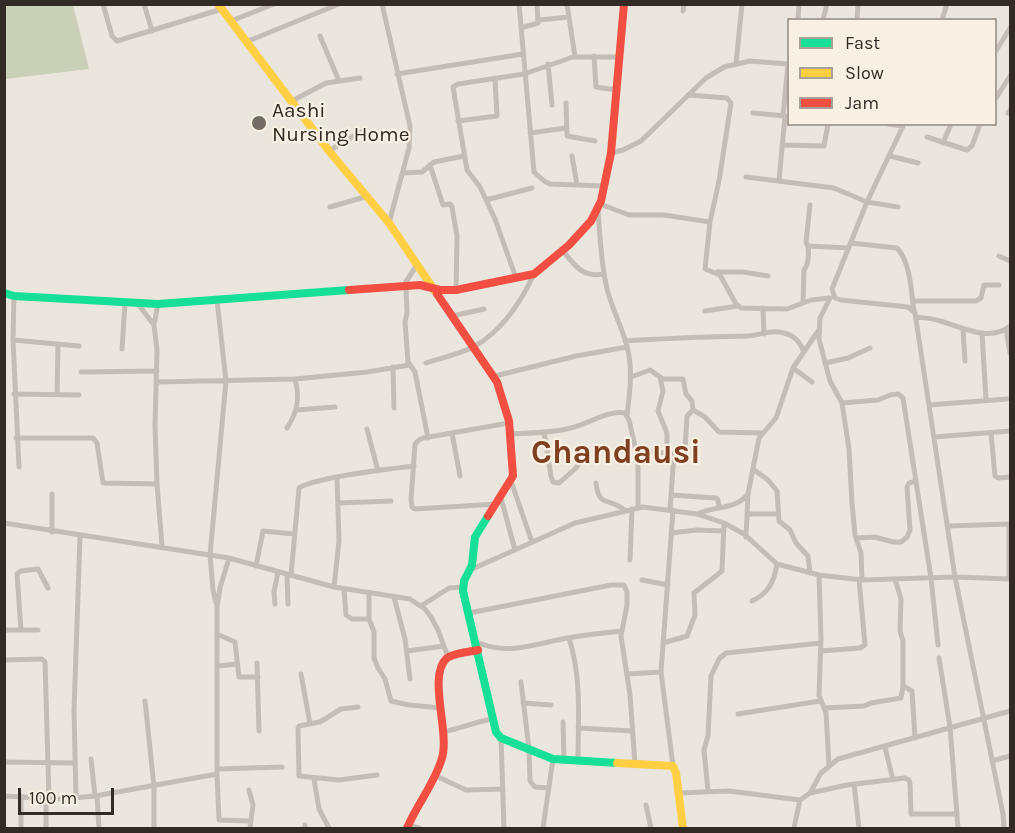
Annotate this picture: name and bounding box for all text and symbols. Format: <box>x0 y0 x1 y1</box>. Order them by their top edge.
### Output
legend <box>787 18 997 126</box>
text: Fast <box>845 32 880 54</box>
text: Slow <box>845 62 884 84</box>
text: Jam <box>845 92 879 114</box>
place label: Aashi Nursing Home <box>272 98 409 148</box>
marker: Aashi Nursing Home <box>250 114 268 132</box>
district label: Chandausi <box>531 434 701 474</box>
scale bar <box>21 776 117 814</box>
text: 100 m <box>29 787 77 809</box>

